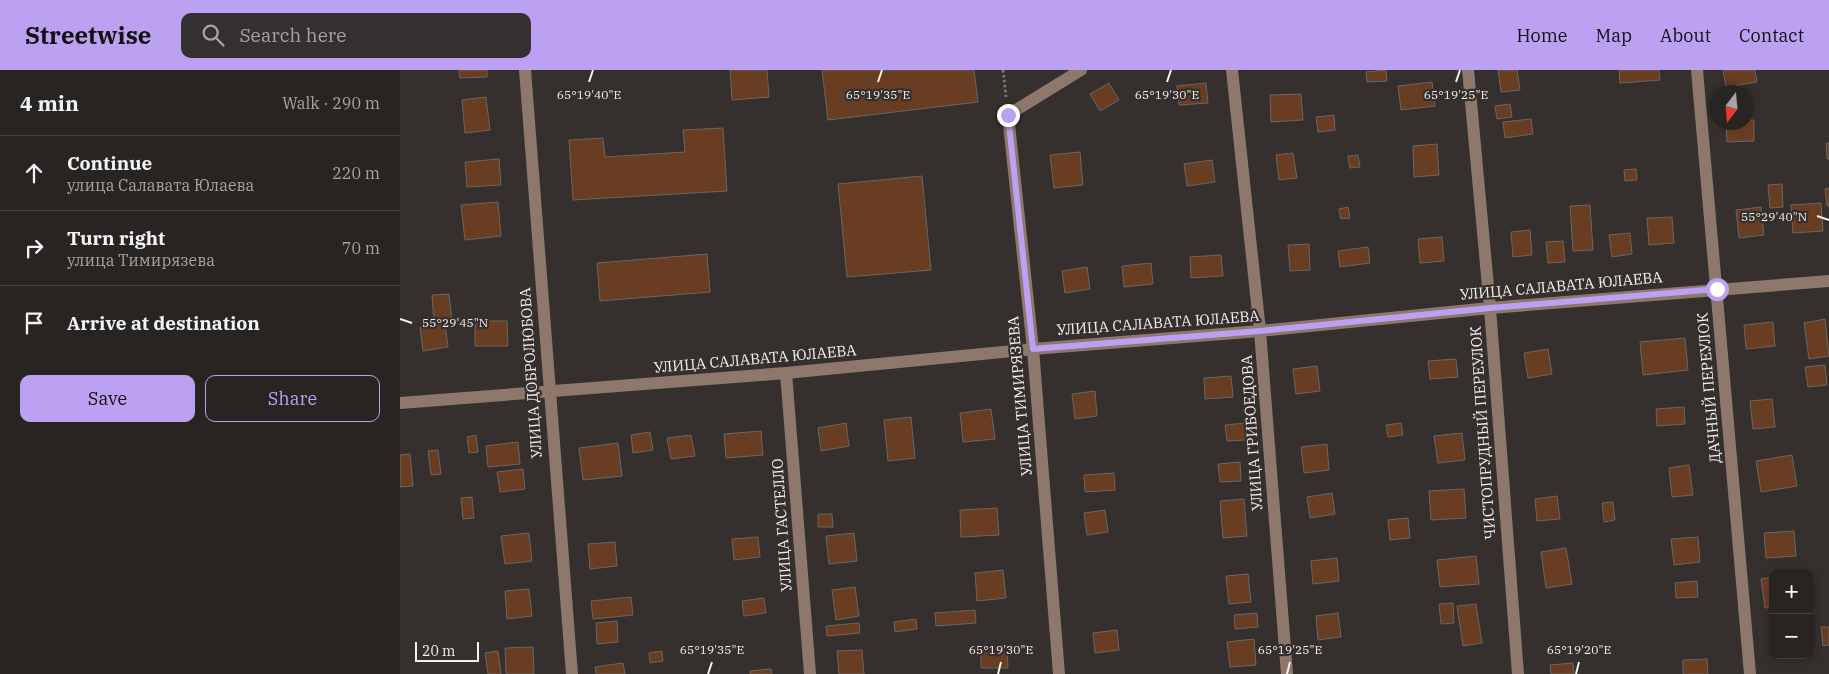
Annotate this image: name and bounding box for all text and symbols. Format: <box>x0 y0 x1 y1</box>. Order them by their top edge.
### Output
search box <box>181 13 531 58</box>
text: Streetwise <box>25 19 151 51</box>
icon: search <box>199 21 227 49</box>
text: Search here <box>239 23 346 47</box>
text: Home <box>1516 24 1568 47</box>
text: Map <box>1596 24 1632 47</box>
text: About <box>1660 24 1711 47</box>
text: Contact <box>1739 24 1804 47</box>
north arrow <box>1709 85 1754 130</box>
text: 65°19'40"E <box>557 87 621 102</box>
text: 65°19'35"E <box>846 87 910 102</box>
text: 65°19'30"E <box>1135 87 1199 102</box>
text: 65°19'25"E <box>1424 87 1488 102</box>
text: 4 min <box>20 89 79 117</box>
text: Walk · 290 m <box>282 93 380 113</box>
route end <box>997 104 1020 127</box>
text: Continue <box>67 151 152 175</box>
icon: ahead <box>20 159 48 187</box>
text: 220 m <box>332 163 380 183</box>
text: улица Салавата Юлаева <box>67 175 254 195</box>
text: 55°29'40"N <box>1741 209 1807 224</box>
text: Turn right <box>67 226 165 250</box>
icon: right <box>20 234 48 262</box>
text: 70 m <box>342 238 380 258</box>
text: улица Тимирязева <box>67 250 215 270</box>
street label: УЛИЦА САЛАВАТА ЮЛАЕВА <box>1459 267 1664 304</box>
route start <box>1706 278 1729 301</box>
street label: УЛИЦА ДОБРОЛЮБОВА <box>515 286 546 459</box>
street label: УЛИЦА САЛАВАТА ЮЛАЕВА <box>1056 306 1261 339</box>
icon: arrive <box>20 309 48 337</box>
text: Arrive at destination <box>67 311 260 335</box>
street label: ДАЧНЫЙ ПЕРЕУЛОК <box>1692 311 1725 464</box>
text: 55°29'45"N <box>422 315 488 330</box>
street label: УЛИЦА ТИМИРЯЗЕВА <box>1003 315 1036 477</box>
street label: ЧИСТОПРУДНЫЙ ПЕРЕУЛОК <box>1466 325 1499 540</box>
street label: УЛИЦА САЛАВАТА ЮЛАЕВА <box>653 340 858 377</box>
street label: УЛИЦА ГРИБОЕДОВА <box>1237 354 1266 512</box>
button: Save <box>20 375 195 422</box>
button: Share <box>205 375 380 422</box>
street label: УЛИЦА ГАСТЕЛЛО <box>767 458 796 592</box>
map controls <box>1769 569 1814 659</box>
button: + <box>1769 569 1814 614</box>
button: − <box>1769 614 1814 659</box>
scale bar <box>415 639 479 662</box>
text: 20 m <box>422 642 455 660</box>
text: 65°19'35"E <box>680 642 744 657</box>
text: 65°19'30"E <box>969 642 1033 657</box>
text: 65°19'25"E <box>1258 642 1322 657</box>
text: 65°19'20"E <box>1547 642 1611 657</box>

